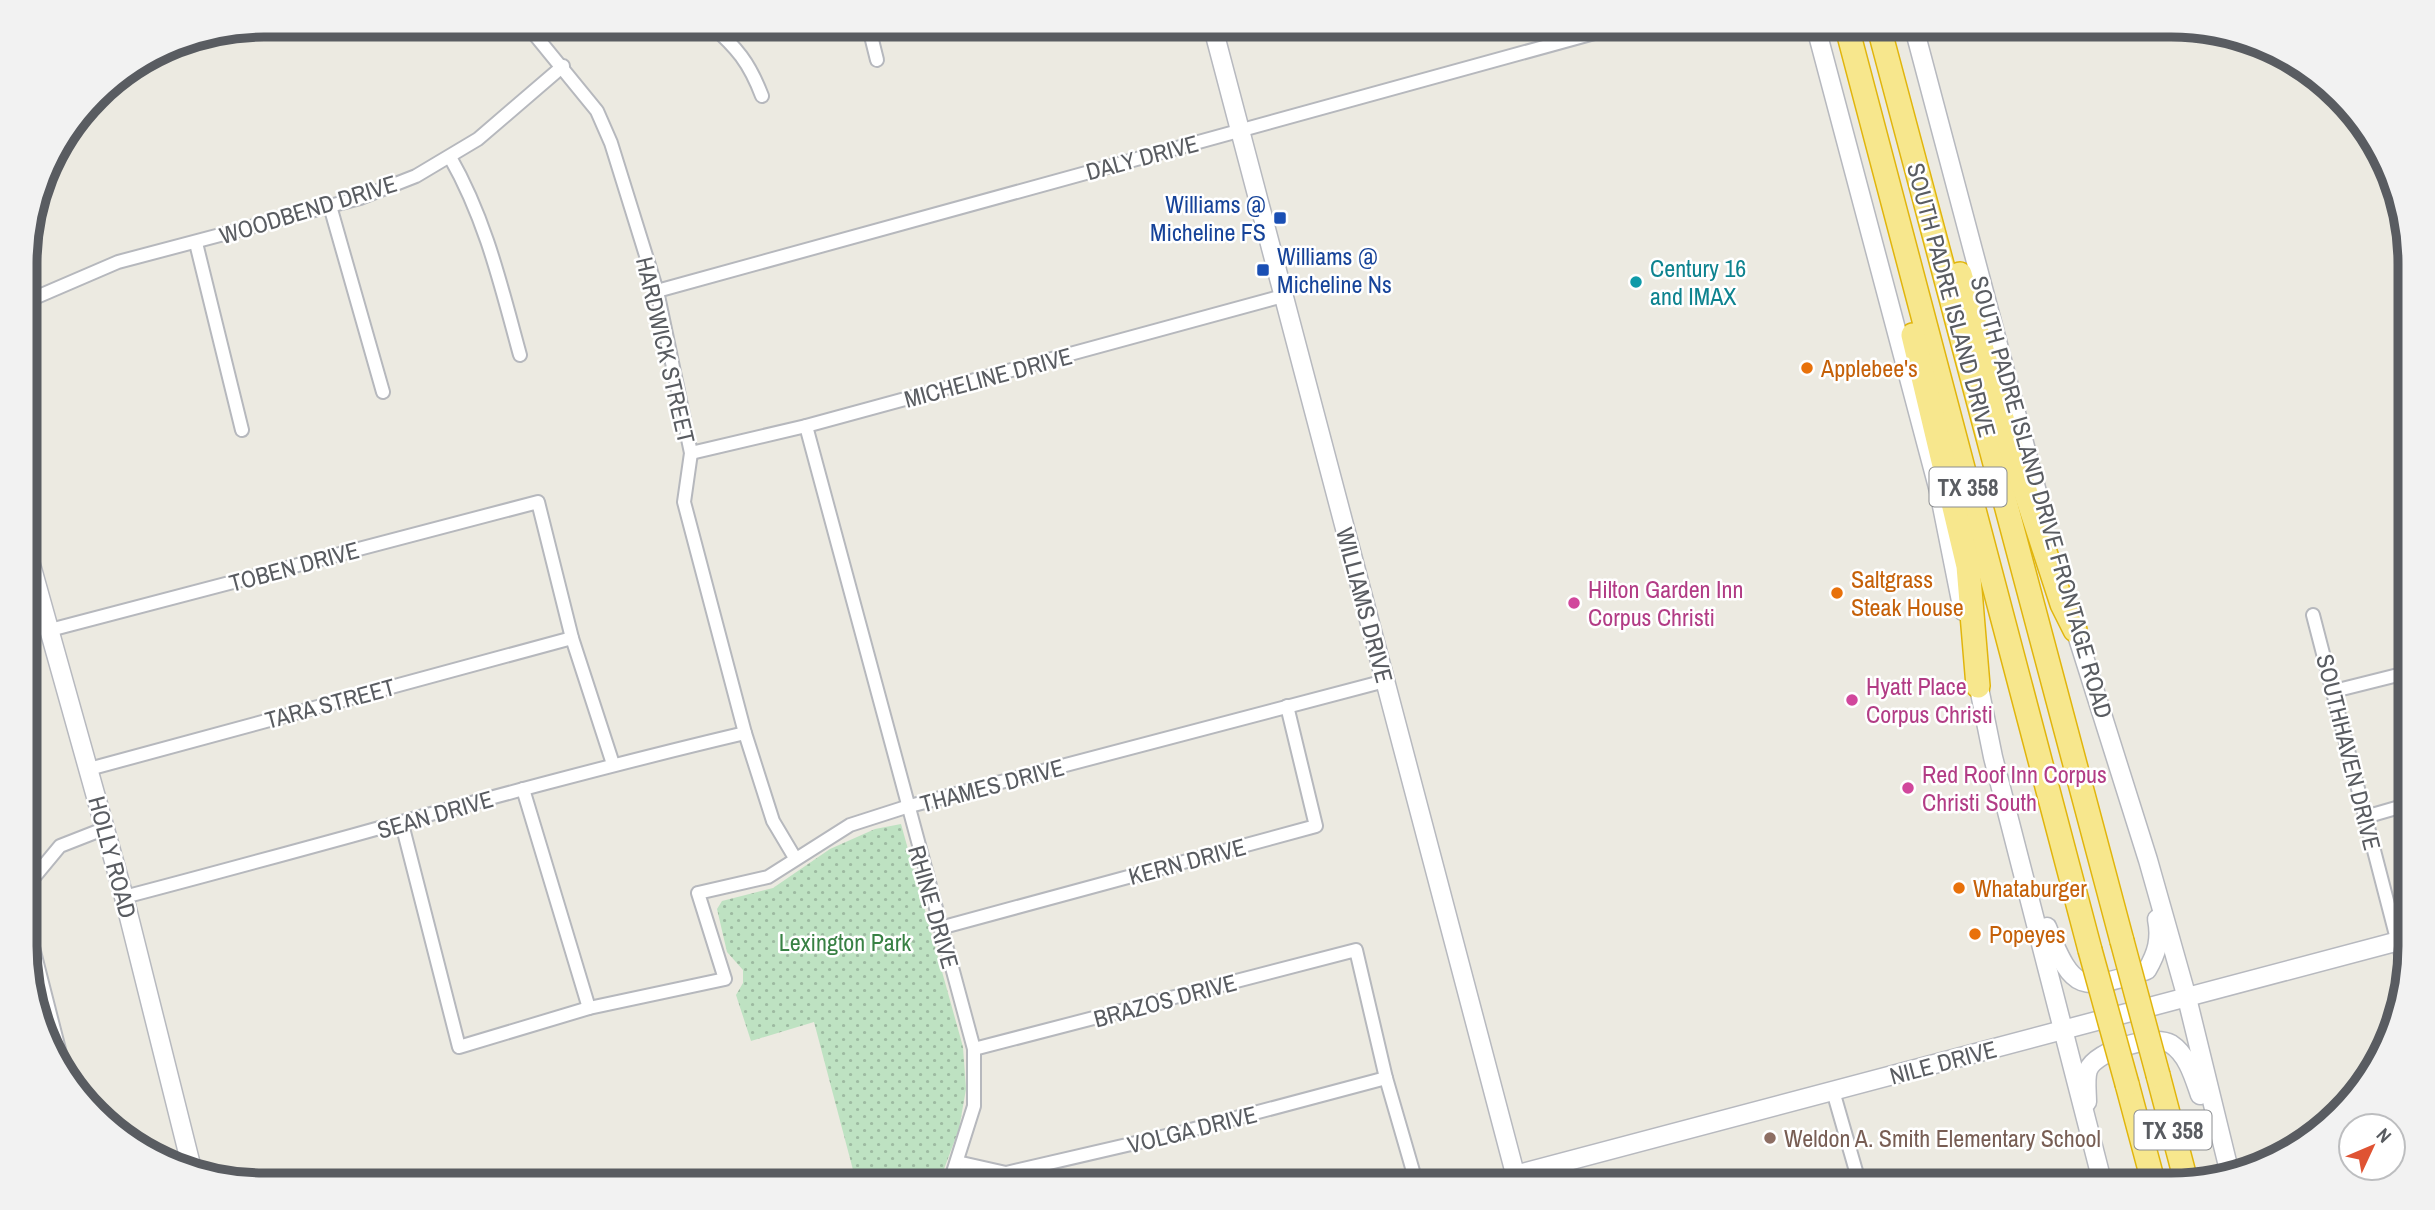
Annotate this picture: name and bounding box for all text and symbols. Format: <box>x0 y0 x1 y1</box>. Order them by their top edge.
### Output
street label: DALY DRIVE <box>1082 127 1202 187</box>
street label: SOUTH PADRE ISLAND DRIVE <box>1900 159 2004 441</box>
street label: WOODBEND DRIVE <box>215 167 401 251</box>
place label: Williams @ Micheline FS <box>1150 188 1266 248</box>
marker: Williams @ Micheline FS <box>1272 210 1288 226</box>
place label: Williams @ Micheline Ns <box>1277 240 1392 300</box>
place label: Century 16 and IMAX <box>1650 252 1746 312</box>
street label: HARDWICK STREET <box>629 254 703 446</box>
marker: Williams @ Micheline Ns <box>1255 262 1271 278</box>
street label: SOUTH PADRE ISLAND DRIVE FRONTAGE ROAD <box>1963 272 2121 722</box>
marker: Century 16 and IMAX <box>1628 274 1644 290</box>
street label: MICHELINE DRIVE <box>900 339 1076 415</box>
place label: Applebee's <box>1820 352 1918 384</box>
marker: Applebee's <box>1799 360 1815 376</box>
road number: TX 358 <box>1930 467 2007 506</box>
street label: WILLIAMS DRIVE <box>1329 524 1401 686</box>
street label: TOBEN DRIVE <box>226 533 362 599</box>
place label: Saltgrass Steak House <box>1851 563 1964 623</box>
place label: Hilton Garden Inn Corpus Christi <box>1588 573 1743 633</box>
marker: Saltgrass Steak House <box>1829 585 1845 601</box>
marker: Hilton Garden Inn Corpus Christi <box>1566 595 1582 611</box>
street label: SOUTHHAVEN DRIVE <box>2309 651 2389 853</box>
street label: TARA STREET <box>262 670 398 736</box>
place label: Hyatt Place Corpus Christi <box>1866 670 1993 730</box>
marker: Hyatt Place Corpus Christi <box>1844 692 1860 708</box>
street label: THAMES DRIVE <box>917 750 1067 820</box>
place label: Red Roof Inn Corpus Christi South <box>1922 758 2107 818</box>
marker: Red Roof Inn Corpus Christi South <box>1900 780 1916 796</box>
street label: SEAN DRIVE <box>373 782 497 846</box>
street label: HOLLY ROAD <box>81 792 145 922</box>
street label: KERN DRIVE <box>1125 830 1249 892</box>
street label: RHINE DRIVE <box>901 842 967 972</box>
place label: Whataburger <box>1973 872 2087 904</box>
marker: Whataburger <box>1951 880 1967 896</box>
place label: Popeyes <box>1989 918 2066 950</box>
park label: Lexington Park <box>779 926 911 958</box>
marker: Popeyes <box>1967 926 1983 942</box>
street label: BRAZOS DRIVE <box>1090 966 1240 1034</box>
street label: NILE DRIVE <box>1886 1032 2000 1092</box>
street label: VOLGA DRIVE <box>1124 1097 1260 1161</box>
road number: TX 358 <box>2134 1110 2212 1149</box>
north arrow <box>2337 1112 2407 1182</box>
place label: Weldon A. Smith Elementary School <box>1784 1122 2101 1154</box>
text: N <box>2371 1122 2397 1148</box>
marker: Weldon A. Smith Elementary School <box>1762 1130 1778 1146</box>

